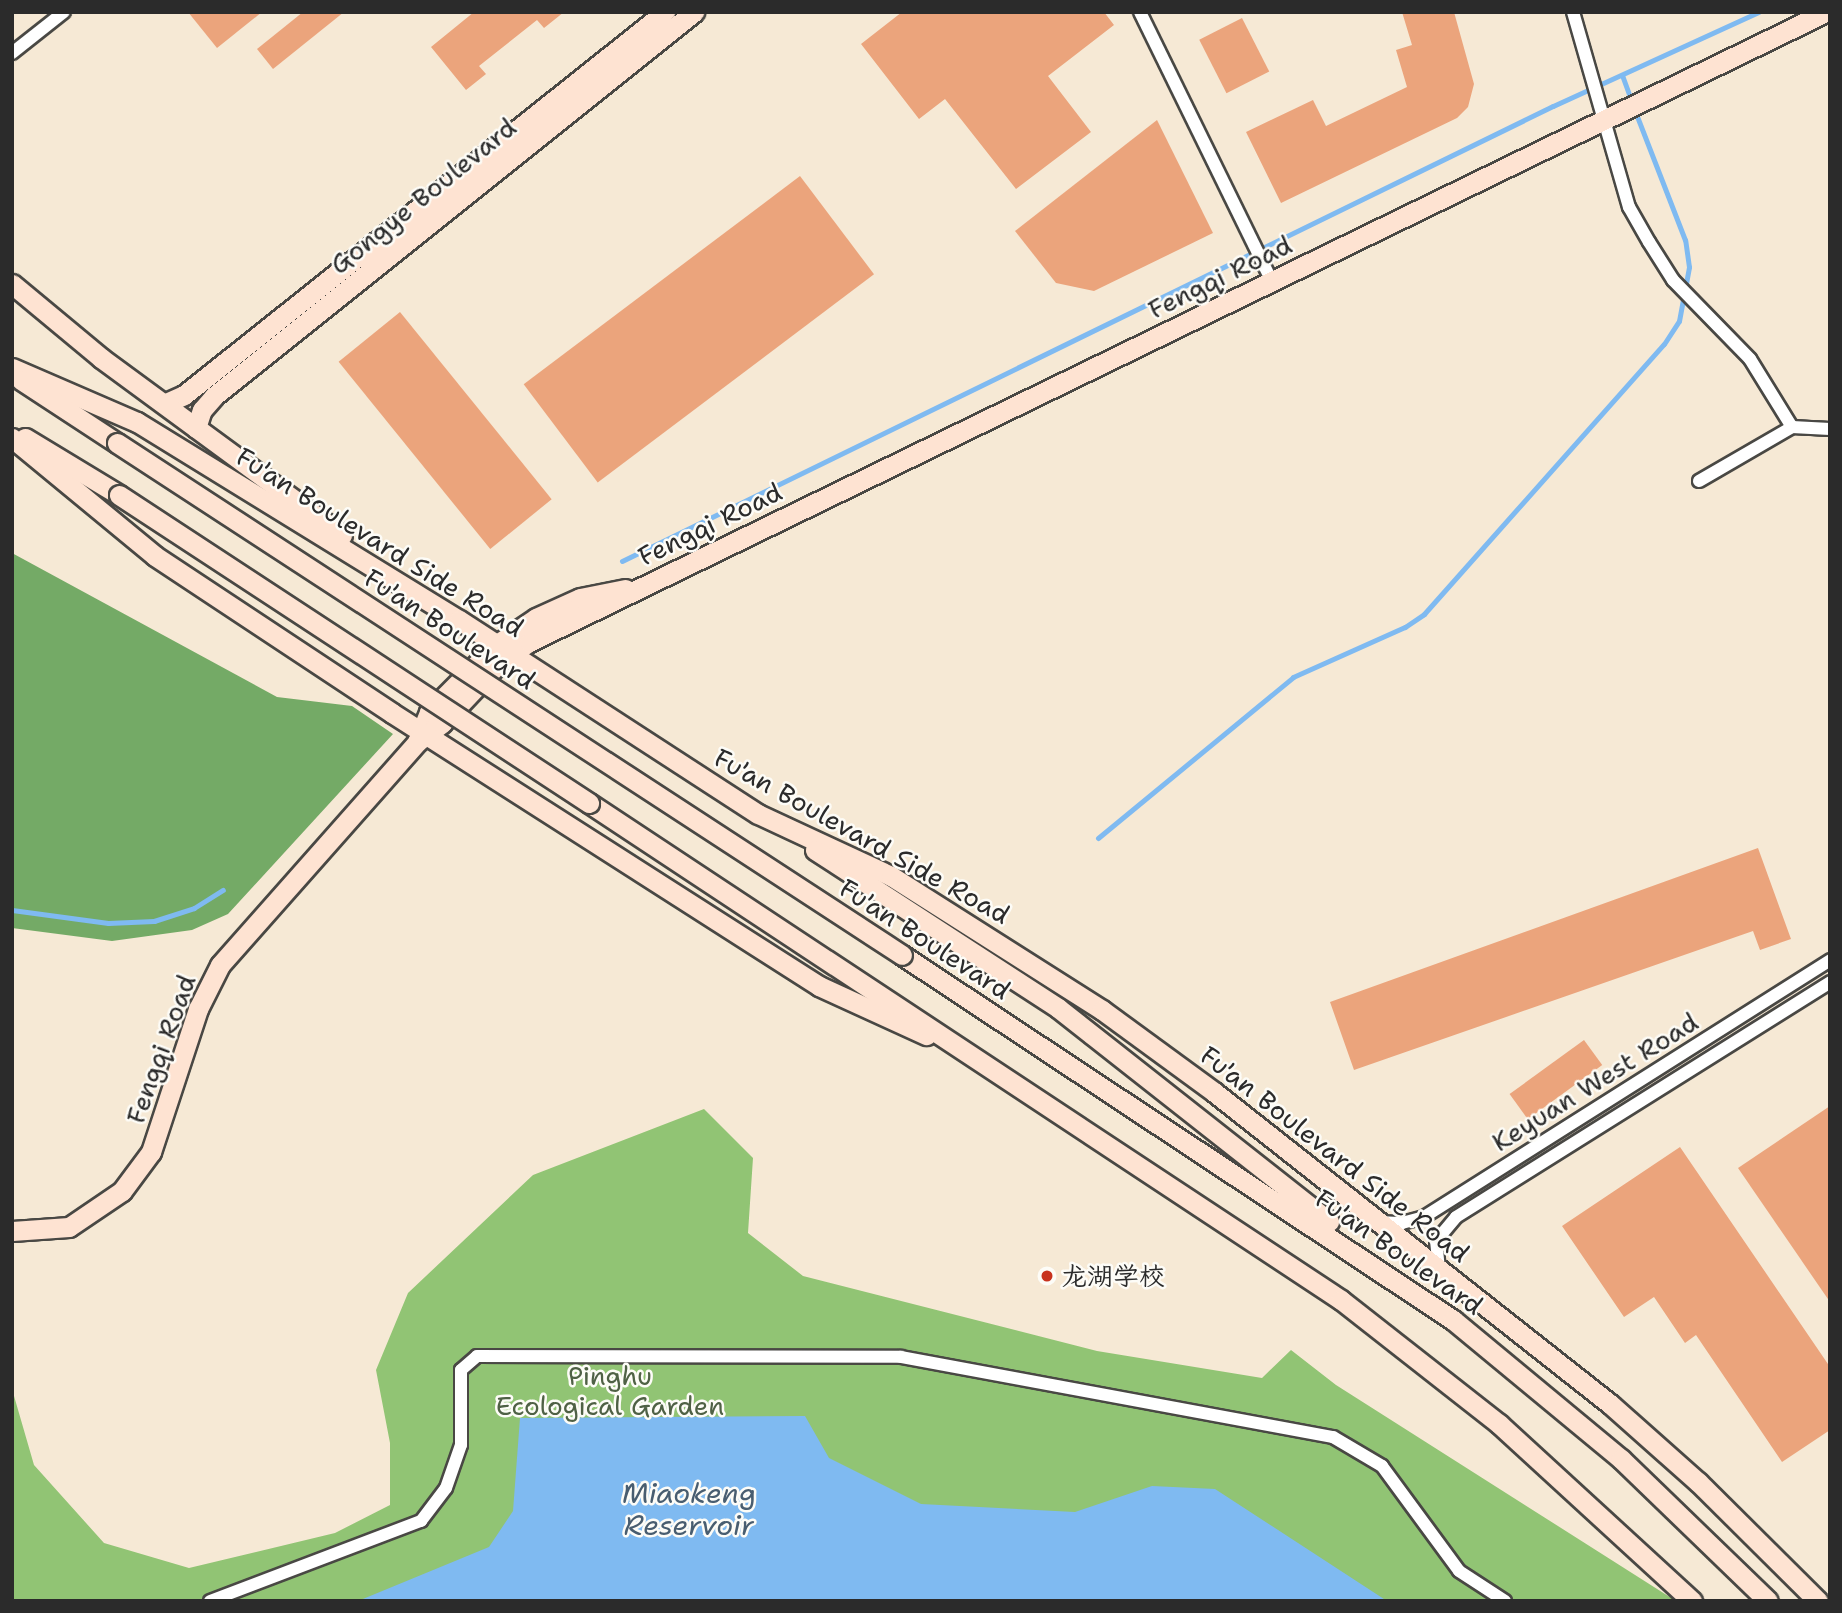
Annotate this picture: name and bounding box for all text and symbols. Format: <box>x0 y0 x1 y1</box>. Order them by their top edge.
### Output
street label: Gongye Boulevard <box>324 111 522 281</box>
street label: Fengqi Road <box>1143 229 1297 325</box>
street label: Fu'an Boulevard Side Road <box>231 441 529 643</box>
street label: Fengqi Road <box>633 476 787 572</box>
street label: Fu'an Boulevard <box>359 562 541 696</box>
street label: Fu'an Boulevard Side Road <box>709 742 1015 930</box>
street label: Fu'an Boulevard <box>834 872 1016 1006</box>
street label: Fengqi Road <box>120 970 202 1128</box>
street label: Keyuan West Road <box>1486 1006 1704 1158</box>
street label: Fu'an Boulevard Side Road <box>1194 1039 1476 1269</box>
street label: Fu'an Boulevard <box>1309 1183 1489 1321</box>
place label: 龙湖学校 <box>1061 1260 1165 1292</box>
marker: 龙湖学校 <box>1039 1268 1055 1284</box>
park label: Pinghu Ecological Garden <box>496 1360 724 1422</box>
water label: Miaokeng Reservoir <box>622 1476 756 1542</box>

